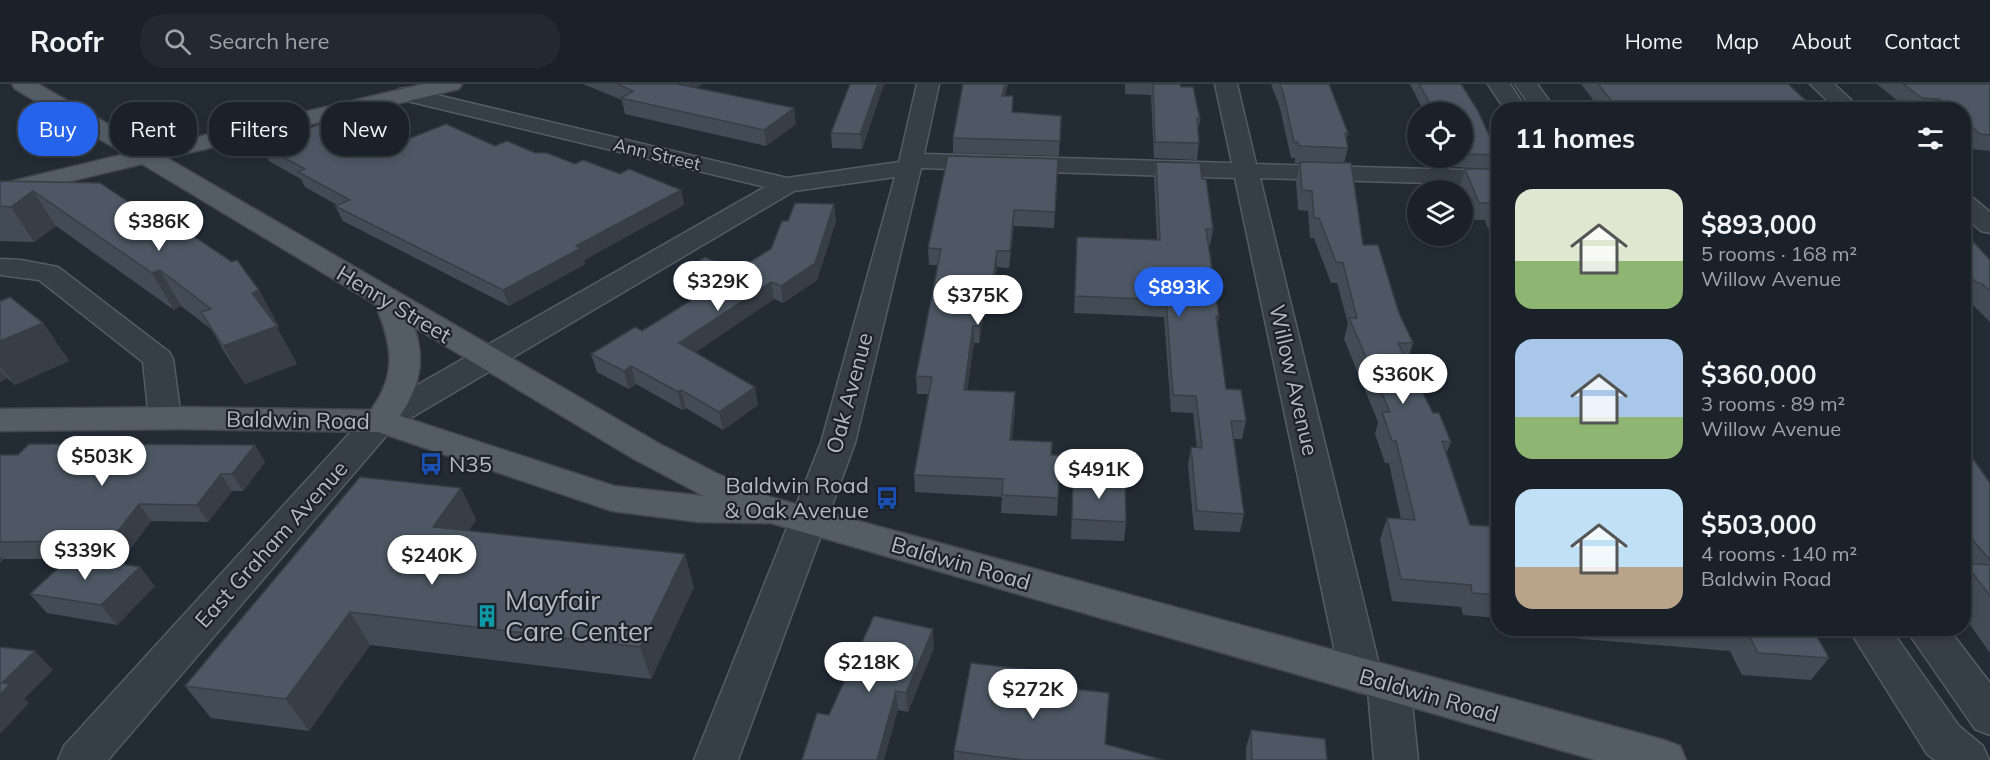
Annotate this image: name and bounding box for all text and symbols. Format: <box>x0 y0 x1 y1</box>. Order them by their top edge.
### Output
search box <box>140 14 560 68</box>
text: Roofr <box>30 24 104 59</box>
icon: search <box>161 25 194 58</box>
text: Search here <box>209 27 330 55</box>
text: Home <box>1625 28 1683 54</box>
text: Map <box>1716 28 1759 54</box>
text: About <box>1792 28 1851 54</box>
text: Contact <box>1884 28 1960 54</box>
chip: Buy <box>18 102 98 156</box>
chip: Rent <box>110 102 197 156</box>
chip: Filters <box>209 102 309 156</box>
chip: New <box>321 102 409 156</box>
map controls <box>1407 102 1473 246</box>
button: locate <box>1407 102 1473 168</box>
text: 11 homes <box>1515 122 1635 155</box>
icon: filters <box>1914 122 1947 155</box>
street label: Ann Street <box>611 133 703 175</box>
button: layers <box>1407 180 1473 246</box>
pin: $386K <box>117 201 201 252</box>
text: $386K <box>128 208 190 233</box>
text: $893,000 <box>1701 208 1817 241</box>
icon: home <box>1563 213 1635 285</box>
text: 5 rooms · 168 m² <box>1701 241 1857 266</box>
street label: Henry Street <box>332 259 457 349</box>
pin: $329K <box>676 261 760 312</box>
text: Willow Avenue <box>1701 266 1841 291</box>
pin: $893K <box>1137 267 1221 318</box>
text: $329K <box>687 268 749 293</box>
text: $893K <box>1148 274 1210 299</box>
pin: $375K <box>936 275 1020 326</box>
text: $375K <box>947 282 1009 307</box>
street label: Willow Avenue <box>1263 302 1325 458</box>
street label: Oak Avenue <box>819 330 879 456</box>
pin: $360K <box>1361 354 1445 405</box>
text: $360,000 <box>1701 358 1817 391</box>
text: $360K <box>1372 361 1434 386</box>
icon: home <box>1563 363 1635 435</box>
text: 3 rooms · 89 m² <box>1701 391 1845 416</box>
street label: Baldwin Road <box>226 405 370 435</box>
text: Willow Avenue <box>1701 416 1841 441</box>
pin: $503K <box>60 436 144 487</box>
text: $503K <box>71 443 133 468</box>
pin: $491K <box>1057 449 1141 500</box>
place label: N35 <box>449 450 492 478</box>
bus stop icon: N35 <box>418 451 444 477</box>
street label: East Graham Avenue <box>189 455 353 633</box>
text: $491K <box>1068 456 1130 481</box>
place label: Baldwin Road & Oak Avenue <box>725 471 869 524</box>
bus stop icon: Baldwin Road & Oak Avenue <box>874 485 900 511</box>
text: $503,000 <box>1701 508 1817 541</box>
icon: home <box>1563 513 1635 585</box>
pin: $339K <box>43 530 127 581</box>
street label: Baldwin Road <box>888 530 1034 596</box>
pin: $240K <box>390 535 474 586</box>
text: $339K <box>54 537 116 562</box>
text: 4 rooms · 140 m² <box>1701 541 1857 566</box>
text: $240K <box>401 542 463 567</box>
text: Baldwin Road <box>1701 566 1831 591</box>
place label: Mayfair Care Center <box>505 583 653 648</box>
building icon: Mayfair Care Center <box>474 603 500 629</box>
pin: $218K <box>827 642 911 693</box>
text: $218K <box>838 649 900 674</box>
street label: Baldwin Road <box>1356 662 1502 728</box>
pin: $272K <box>991 669 1075 720</box>
text: $272K <box>1002 676 1064 701</box>

